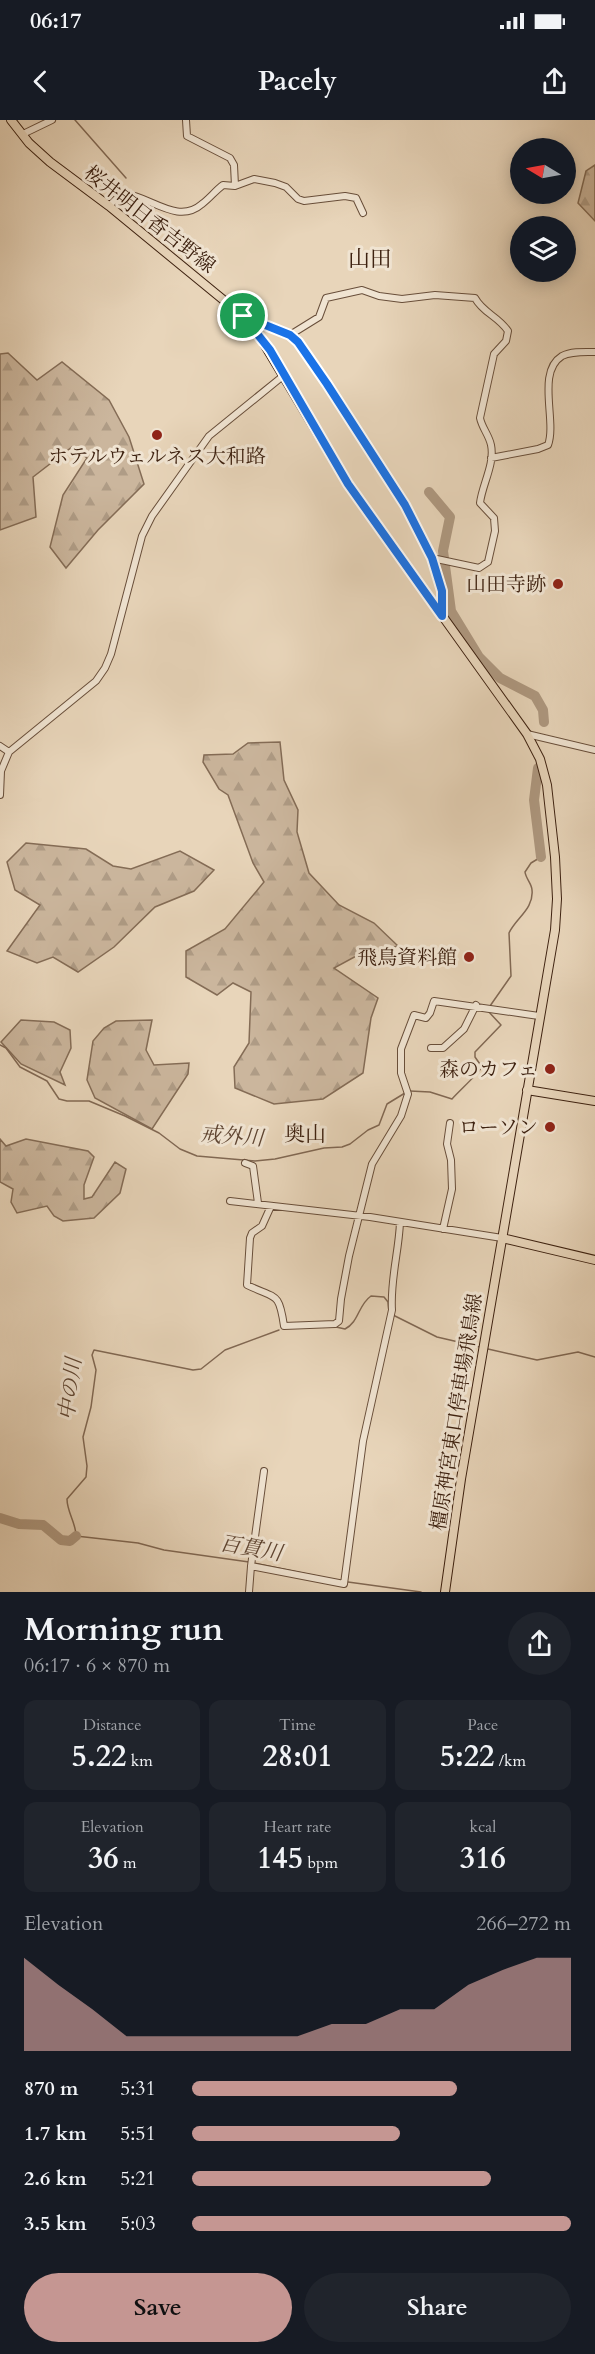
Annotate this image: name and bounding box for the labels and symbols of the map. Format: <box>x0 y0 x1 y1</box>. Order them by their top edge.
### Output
north arrow <box>510 138 576 204</box>
street label: 桜井明日香吉野線 <box>78 160 221 279</box>
district label: 山田 <box>348 244 392 274</box>
pin <box>217 290 268 341</box>
marker: ホテルウェルネス大和路 <box>150 428 164 442</box>
place label: ホテルウェルネス大和路 <box>48 443 266 470</box>
place label: 山田寺跡 <box>466 571 546 598</box>
marker: 山田寺跡 <box>551 577 565 591</box>
place label: 飛鳥資料館 <box>357 944 457 971</box>
marker: 飛鳥資料館 <box>462 950 476 964</box>
place label: 森のカフェ <box>439 1056 538 1083</box>
marker: 森のカフェ <box>543 1062 557 1076</box>
place label: ローソン <box>459 1114 538 1141</box>
water label: 戒外川 <box>200 1120 266 1153</box>
district label: 奥山 <box>284 1120 326 1149</box>
marker: ローソン <box>543 1120 557 1134</box>
street label: 橿原神宮東口停車場飛鳥線 <box>424 1291 489 1533</box>
water label: 中の川 <box>52 1354 89 1422</box>
water label: 百貫川 <box>217 1529 286 1569</box>

